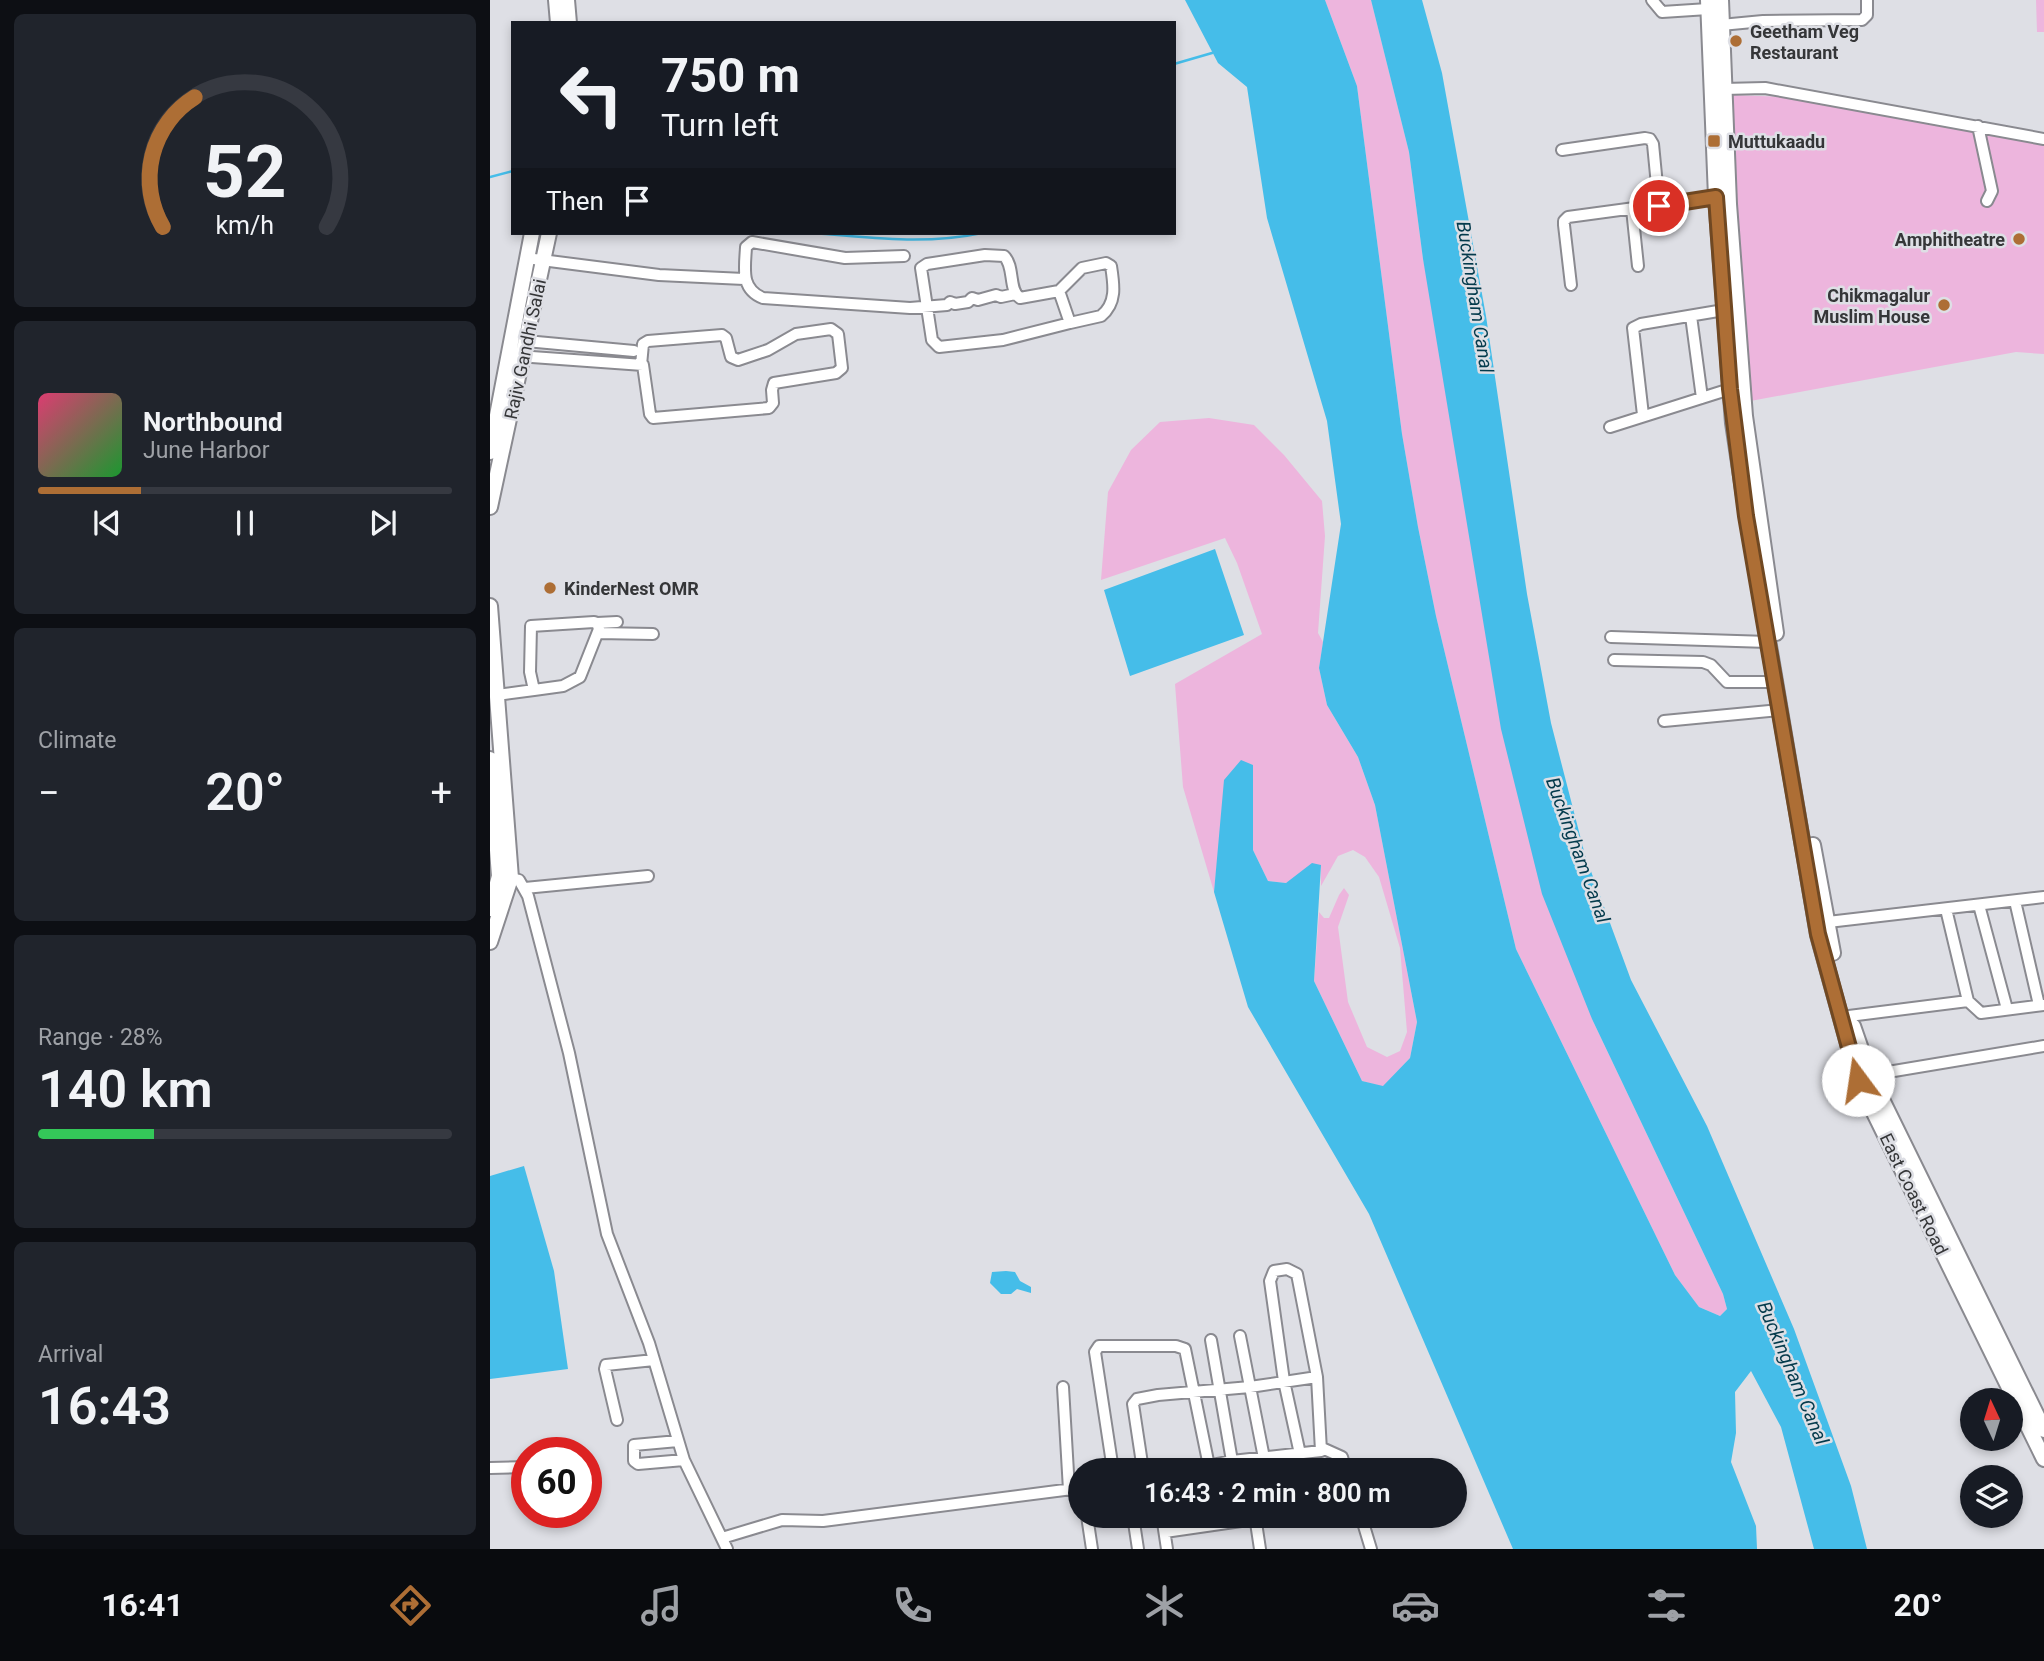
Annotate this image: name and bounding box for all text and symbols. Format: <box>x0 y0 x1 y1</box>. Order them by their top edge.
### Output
place label: Geetham Veg Restaurant <box>1750 21 1859 63</box>
marker: Geetham Veg Restaurant <box>1728 33 1744 49</box>
text: 750 m <box>661 47 800 104</box>
icon: left <box>546 49 637 140</box>
text: Turn left <box>661 106 779 144</box>
text: 52 <box>203 129 287 215</box>
place label: Muttukaadu <box>1728 131 1825 152</box>
marker: Muttukaadu <box>1706 133 1722 149</box>
pin <box>1629 176 1689 236</box>
icon: arrive <box>618 182 656 220</box>
text: Then <box>546 186 604 216</box>
icon: arrive <box>1640 187 1678 225</box>
text: km/h <box>216 210 274 239</box>
water label: Buckingham Canal <box>1452 219 1498 375</box>
place label: Amphitheatre <box>1895 229 2005 250</box>
marker: Amphitheatre <box>2011 231 2027 247</box>
street label: Rajiv Gandhi Salai <box>500 277 550 421</box>
place label: Chikmagalur Muslim House <box>1813 285 1930 327</box>
marker: Chikmagalur Muslim House <box>1936 297 1952 313</box>
text: Northbound <box>143 407 283 437</box>
text: June Harbor <box>143 437 270 464</box>
icon: previous <box>88 504 126 542</box>
icon: pause <box>226 504 264 542</box>
icon: next <box>364 504 402 542</box>
place label: KinderNest OMR <box>564 578 699 599</box>
marker: KinderNest OMR <box>542 580 558 596</box>
text: Climate <box>38 727 117 754</box>
text: 20° <box>205 762 285 823</box>
text: − <box>38 771 60 815</box>
text: + <box>430 771 452 815</box>
water label: Buckingham Canal <box>1541 774 1615 926</box>
text: Range · 28% <box>38 1024 163 1051</box>
position arrow <box>1821 1043 1895 1117</box>
text: 140 km <box>38 1059 213 1120</box>
street label: East Coast Road <box>1876 1130 1952 1258</box>
water label: Buckingham Canal <box>1752 1298 1834 1449</box>
text: Arrival <box>38 1341 103 1368</box>
text: 16:43 <box>38 1376 171 1437</box>
north arrow <box>1960 1388 2023 1451</box>
map controls <box>1960 1388 2023 1528</box>
speed limit sign: 60 <box>511 1437 602 1528</box>
button: layers <box>1960 1465 2023 1528</box>
text: 16:43 · 2 min · 800 m <box>1144 1478 1391 1508</box>
icon: directions <box>386 1581 435 1630</box>
icon: music <box>637 1581 686 1630</box>
icon: phone <box>888 1581 937 1630</box>
icon: climate <box>1140 1581 1189 1630</box>
icon: car <box>1391 1581 1440 1630</box>
icon: filters <box>1642 1581 1691 1630</box>
text: 16:41 <box>101 1586 184 1624</box>
text: 20° <box>1894 1586 1943 1624</box>

